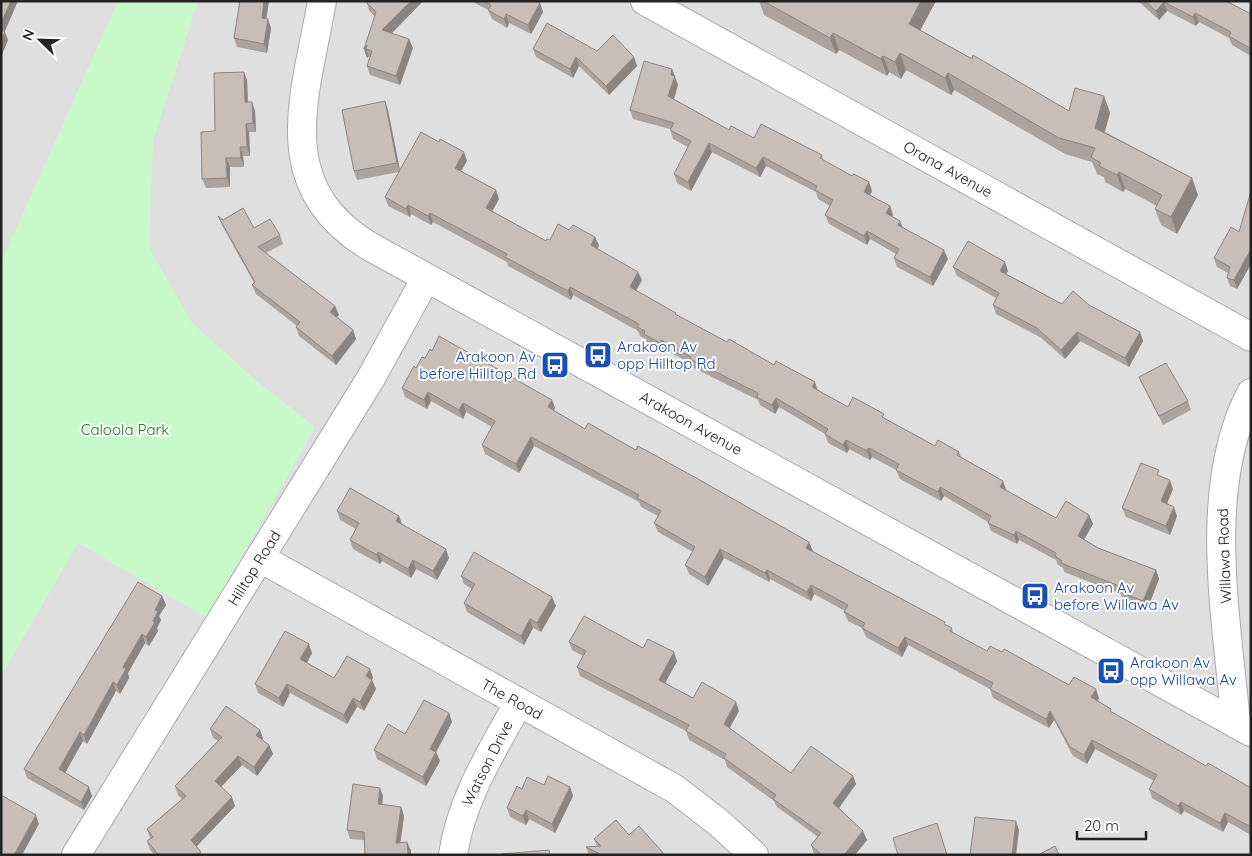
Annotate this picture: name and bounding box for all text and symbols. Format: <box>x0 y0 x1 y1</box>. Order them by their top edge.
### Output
north arrow <box>15 15 65 65</box>
text: N <box>18 27 38 43</box>
street label: Orana Avenue <box>900 137 996 201</box>
place label: Arakoon Av opp Hilltop Rd <box>617 337 716 373</box>
bus stop icon: Arakoon Av opp Hilltop Rd <box>583 340 613 370</box>
place label: Arakoon Av before Hilltop Rd <box>419 347 536 383</box>
bus stop icon: Arakoon Av before Hilltop Rd <box>540 350 570 380</box>
street label: Arakoon Avenue <box>636 387 746 459</box>
park label: Caloola Park <box>81 420 169 439</box>
street label: Willawa Road <box>1213 508 1235 604</box>
street label: Hilltop Road <box>223 527 285 609</box>
place label: Arakoon Av before Willawa Av <box>1054 578 1179 614</box>
bus stop icon: Arakoon Av before Willawa Av <box>1020 581 1050 611</box>
place label: Arakoon Av opp Willawa Av <box>1130 653 1237 689</box>
bus stop icon: Arakoon Av opp Willawa Av <box>1096 656 1126 686</box>
street label: The Road <box>478 674 546 724</box>
street label: Watson Drive <box>457 717 517 809</box>
scale bar <box>1077 808 1146 840</box>
text: 20 m <box>1084 816 1119 835</box>

